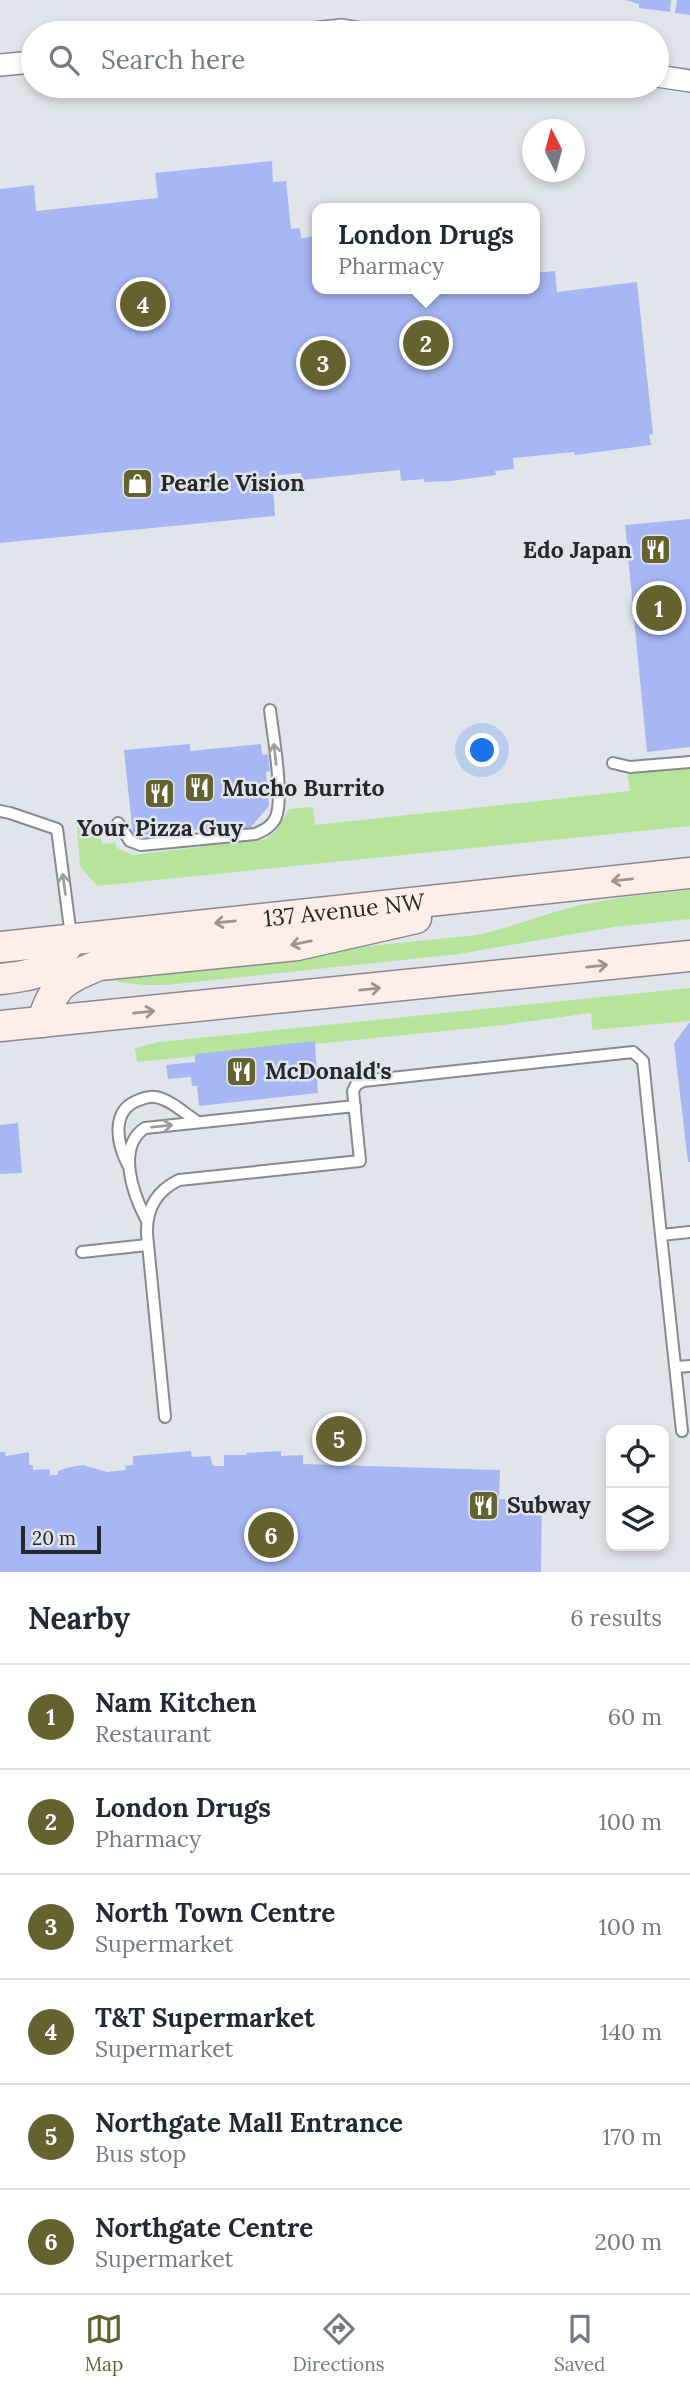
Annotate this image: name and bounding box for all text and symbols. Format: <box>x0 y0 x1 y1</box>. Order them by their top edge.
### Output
search box <box>21 21 669 98</box>
icon: search <box>45 41 83 79</box>
text: Search here <box>101 43 245 76</box>
north arrow <box>522 119 585 182</box>
popup <box>312 203 540 294</box>
text: London Drugs <box>338 218 514 251</box>
text: Pharmacy <box>338 251 444 280</box>
pin: 4 <box>120 278 166 330</box>
pin: 2 <box>403 317 449 369</box>
pin: 3 <box>300 337 346 389</box>
shop icon: Pearle Vision <box>120 466 154 500</box>
place label: Pearle Vision <box>160 468 305 497</box>
restaurant icon: Edo Japan <box>638 533 672 567</box>
place label: Edo Japan <box>523 535 632 564</box>
pin: 1 <box>636 582 682 634</box>
your location <box>465 733 499 767</box>
one-way arrow <box>268 743 281 766</box>
restaurant icon: Mucho Burrito <box>182 771 216 805</box>
place label: Mucho Burrito <box>222 773 385 802</box>
restaurant icon: Your Pizza Guy <box>143 777 177 811</box>
place label: Your Pizza Guy <box>77 813 243 842</box>
one-way arrow <box>58 873 71 895</box>
one-way arrow <box>611 874 634 887</box>
street label: 137 Avenue NW <box>262 886 427 933</box>
one-way arrow <box>215 916 237 929</box>
one-way arrow <box>290 937 313 951</box>
one-way arrow <box>585 959 607 972</box>
one-way arrow <box>358 982 381 995</box>
one-way arrow <box>132 1006 155 1019</box>
restaurant icon: McDonald's <box>225 1054 259 1088</box>
place label: McDonald's <box>265 1056 392 1085</box>
one-way arrow <box>150 1119 172 1132</box>
pin: 5 <box>316 1413 362 1465</box>
map controls <box>606 1425 669 1551</box>
button: locate <box>606 1425 669 1488</box>
restaurant icon: Subway <box>467 1488 501 1522</box>
button: layers <box>606 1488 669 1551</box>
place label: Subway <box>507 1490 591 1519</box>
pin: 6 <box>248 1509 294 1561</box>
scale bar <box>21 1523 102 1555</box>
text: 20 m <box>32 1526 76 1550</box>
text: Nearby <box>28 1599 130 1637</box>
text: 6 results <box>570 1603 662 1632</box>
text: Nam Kitchen <box>95 1686 257 1719</box>
text: 1 <box>46 1702 56 1731</box>
text: 60 m <box>608 1702 662 1731</box>
text: Restaurant <box>95 1719 211 1748</box>
text: London Drugs <box>95 1791 271 1824</box>
text: 2 <box>45 1807 57 1836</box>
text: 100 m <box>598 1807 662 1836</box>
text: Pharmacy <box>95 1824 201 1853</box>
text: North Town Centre <box>95 1896 335 1929</box>
text: 3 <box>45 1912 57 1941</box>
text: 100 m <box>598 1912 662 1941</box>
text: Supermarket <box>95 1929 233 1958</box>
text: T&T Supermarket <box>95 2001 315 2034</box>
text: 4 <box>45 2017 57 2046</box>
text: 140 m <box>600 2017 662 2046</box>
text: Supermarket <box>95 2034 233 2063</box>
text: Northgate Mall Entrance <box>95 2106 403 2139</box>
text: 5 <box>45 2122 57 2151</box>
text: 170 m <box>602 2122 662 2151</box>
text: Bus stop <box>95 2139 186 2168</box>
text: Northgate Centre <box>95 2211 313 2244</box>
text: 6 <box>44 2227 58 2256</box>
text: 200 m <box>594 2227 662 2256</box>
text: Supermarket <box>95 2244 233 2273</box>
tab: Map <box>85 2310 123 2376</box>
tab: Directions <box>293 2310 385 2376</box>
tab: Saved <box>554 2310 605 2376</box>

